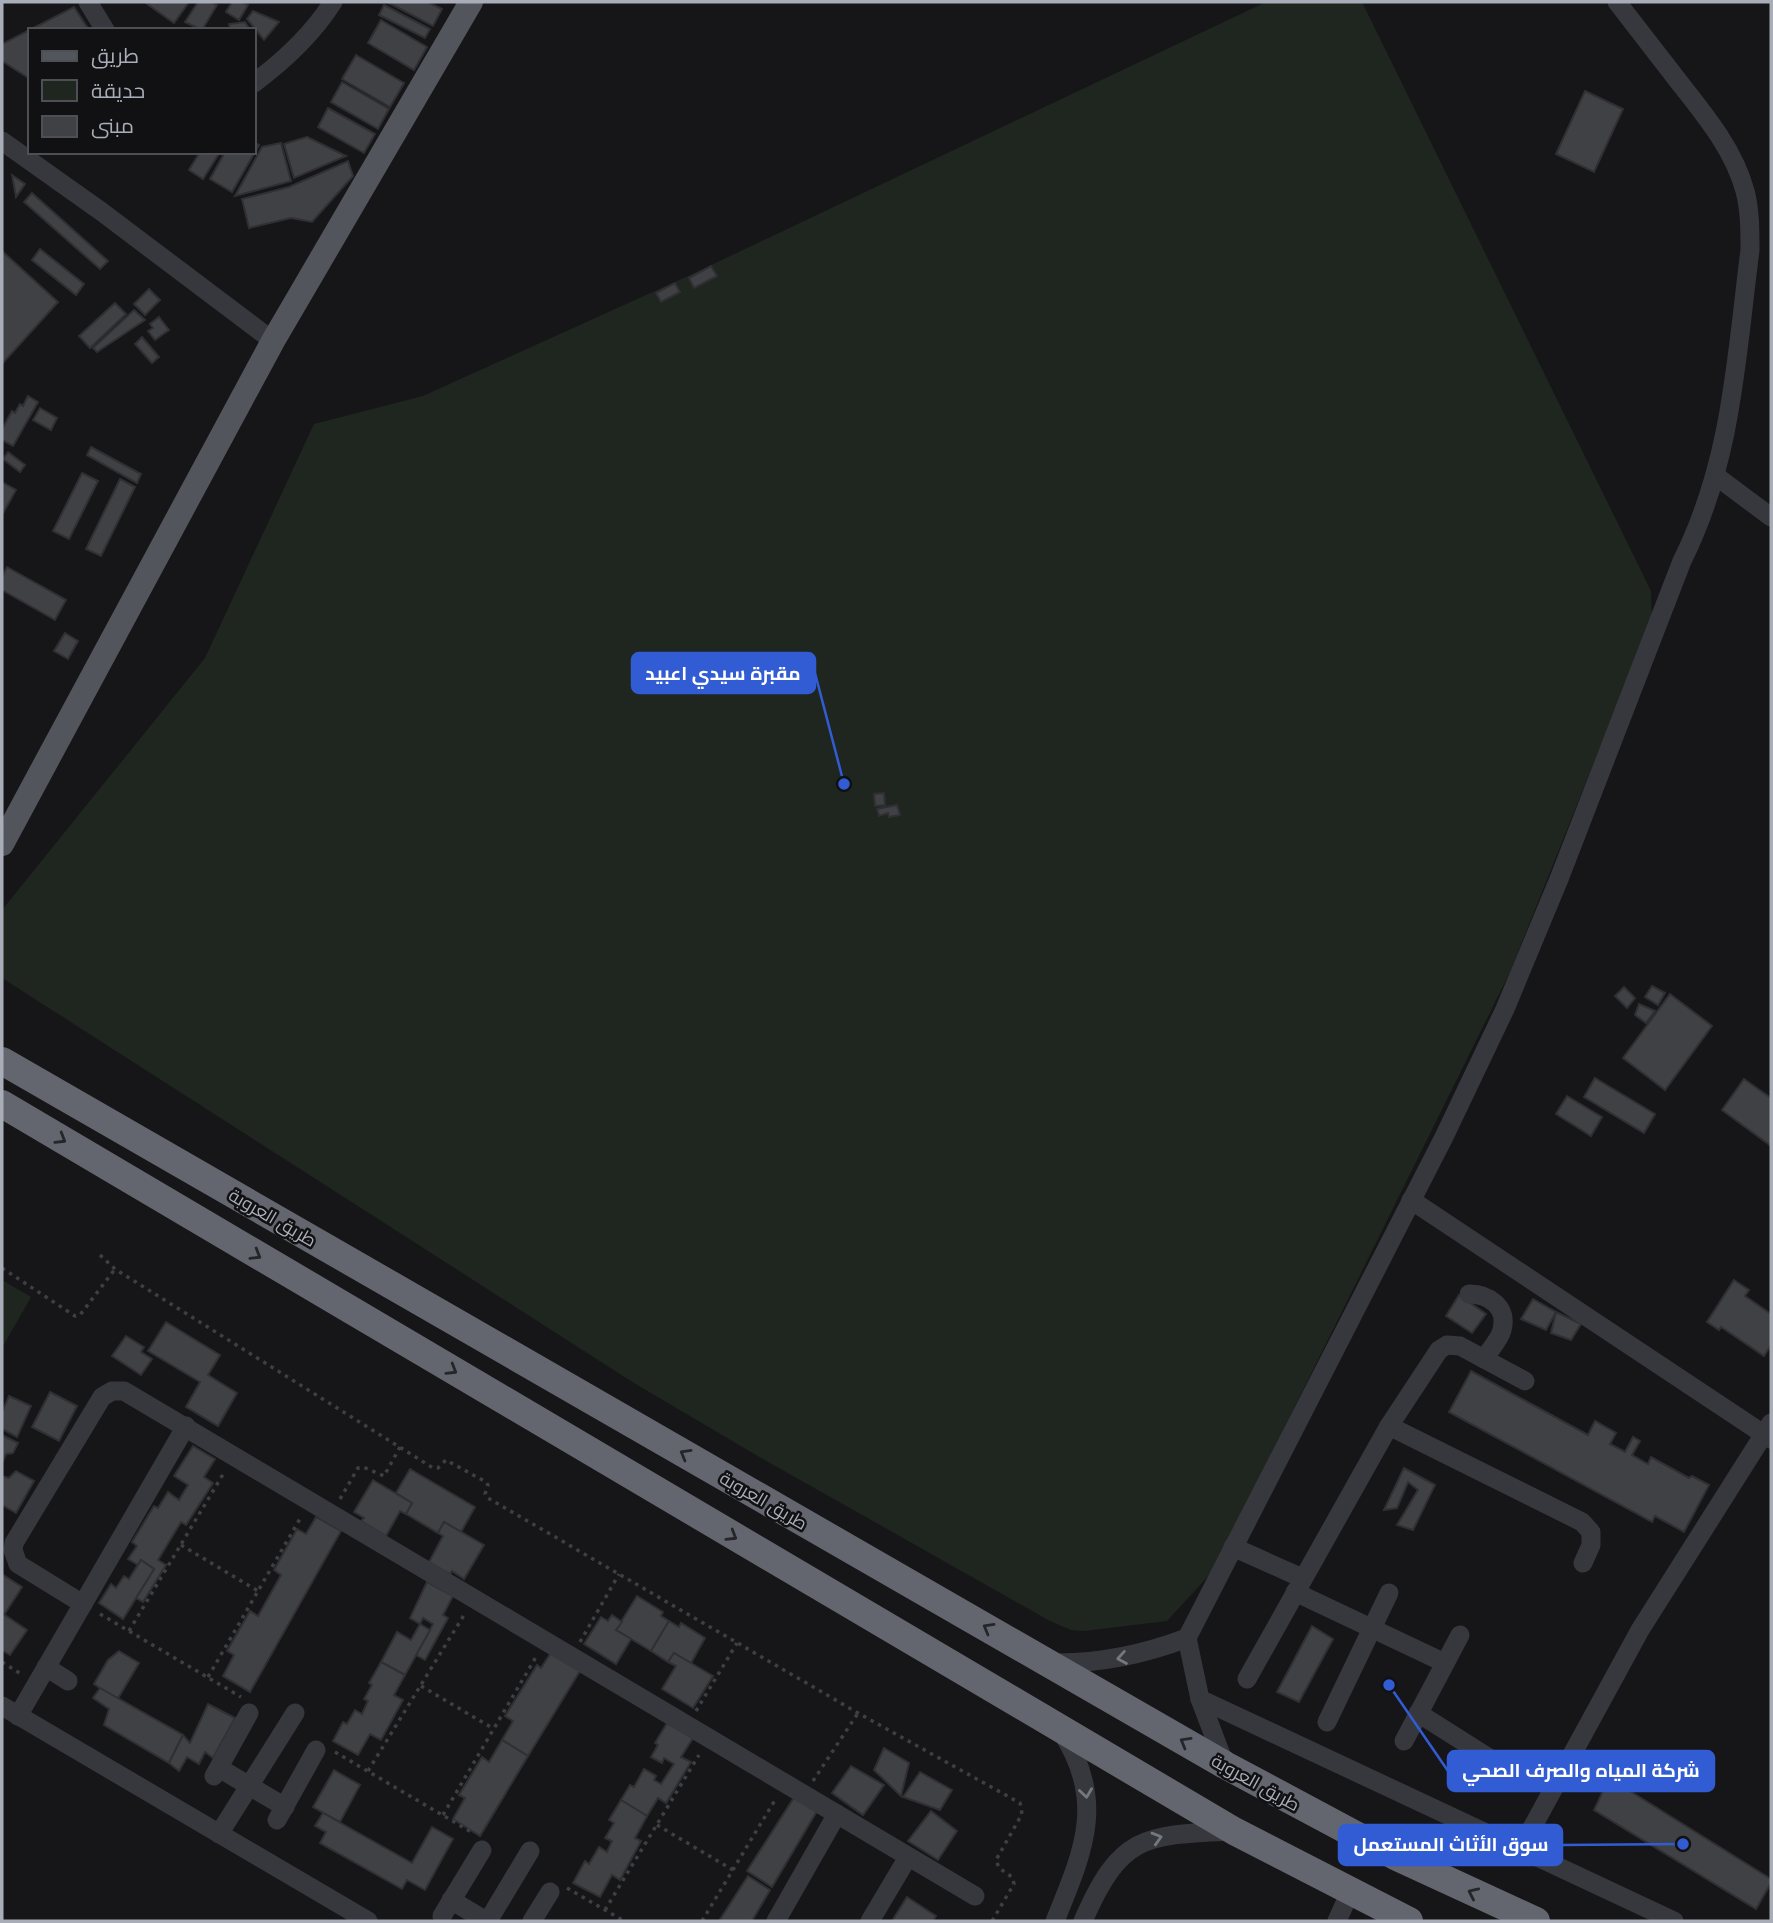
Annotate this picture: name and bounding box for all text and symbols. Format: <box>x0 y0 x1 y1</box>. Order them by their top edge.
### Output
legend <box>28 28 256 154</box>
text: طريق <box>91 42 139 69</box>
text: حديقة <box>91 77 145 102</box>
text: مبنى <box>91 112 134 139</box>
callout: مقبرة سيدي اعبيد <box>632 653 815 693</box>
text: مقبرة سيدي اعبيد <box>645 661 801 689</box>
one-way arrow <box>53 1131 66 1144</box>
street label: طريق العروبة <box>224 1183 321 1253</box>
one-way arrow <box>249 1246 262 1259</box>
one-way arrow <box>445 1362 458 1375</box>
one-way arrow <box>679 1449 692 1462</box>
street label: طريق العروبة <box>715 1466 812 1536</box>
one-way arrow <box>725 1528 738 1541</box>
one-way arrow <box>983 1624 996 1637</box>
one-way arrow <box>1116 1650 1127 1665</box>
one-way arrow <box>1180 1737 1193 1750</box>
street label: طريق العروبة <box>1207 1749 1304 1817</box>
callout: شركة المياه والصرف الصحي <box>1448 1751 1714 1791</box>
text: شركة المياه والصرف الصحي <box>1462 1758 1700 1786</box>
one-way arrow <box>1078 1787 1093 1799</box>
callout: سوق الأثاث المستعمل <box>1339 1825 1562 1865</box>
one-way arrow <box>1151 1831 1163 1846</box>
text: سوق الأثاث المستعمل <box>1354 1832 1549 1856</box>
one-way arrow <box>1468 1887 1480 1901</box>

